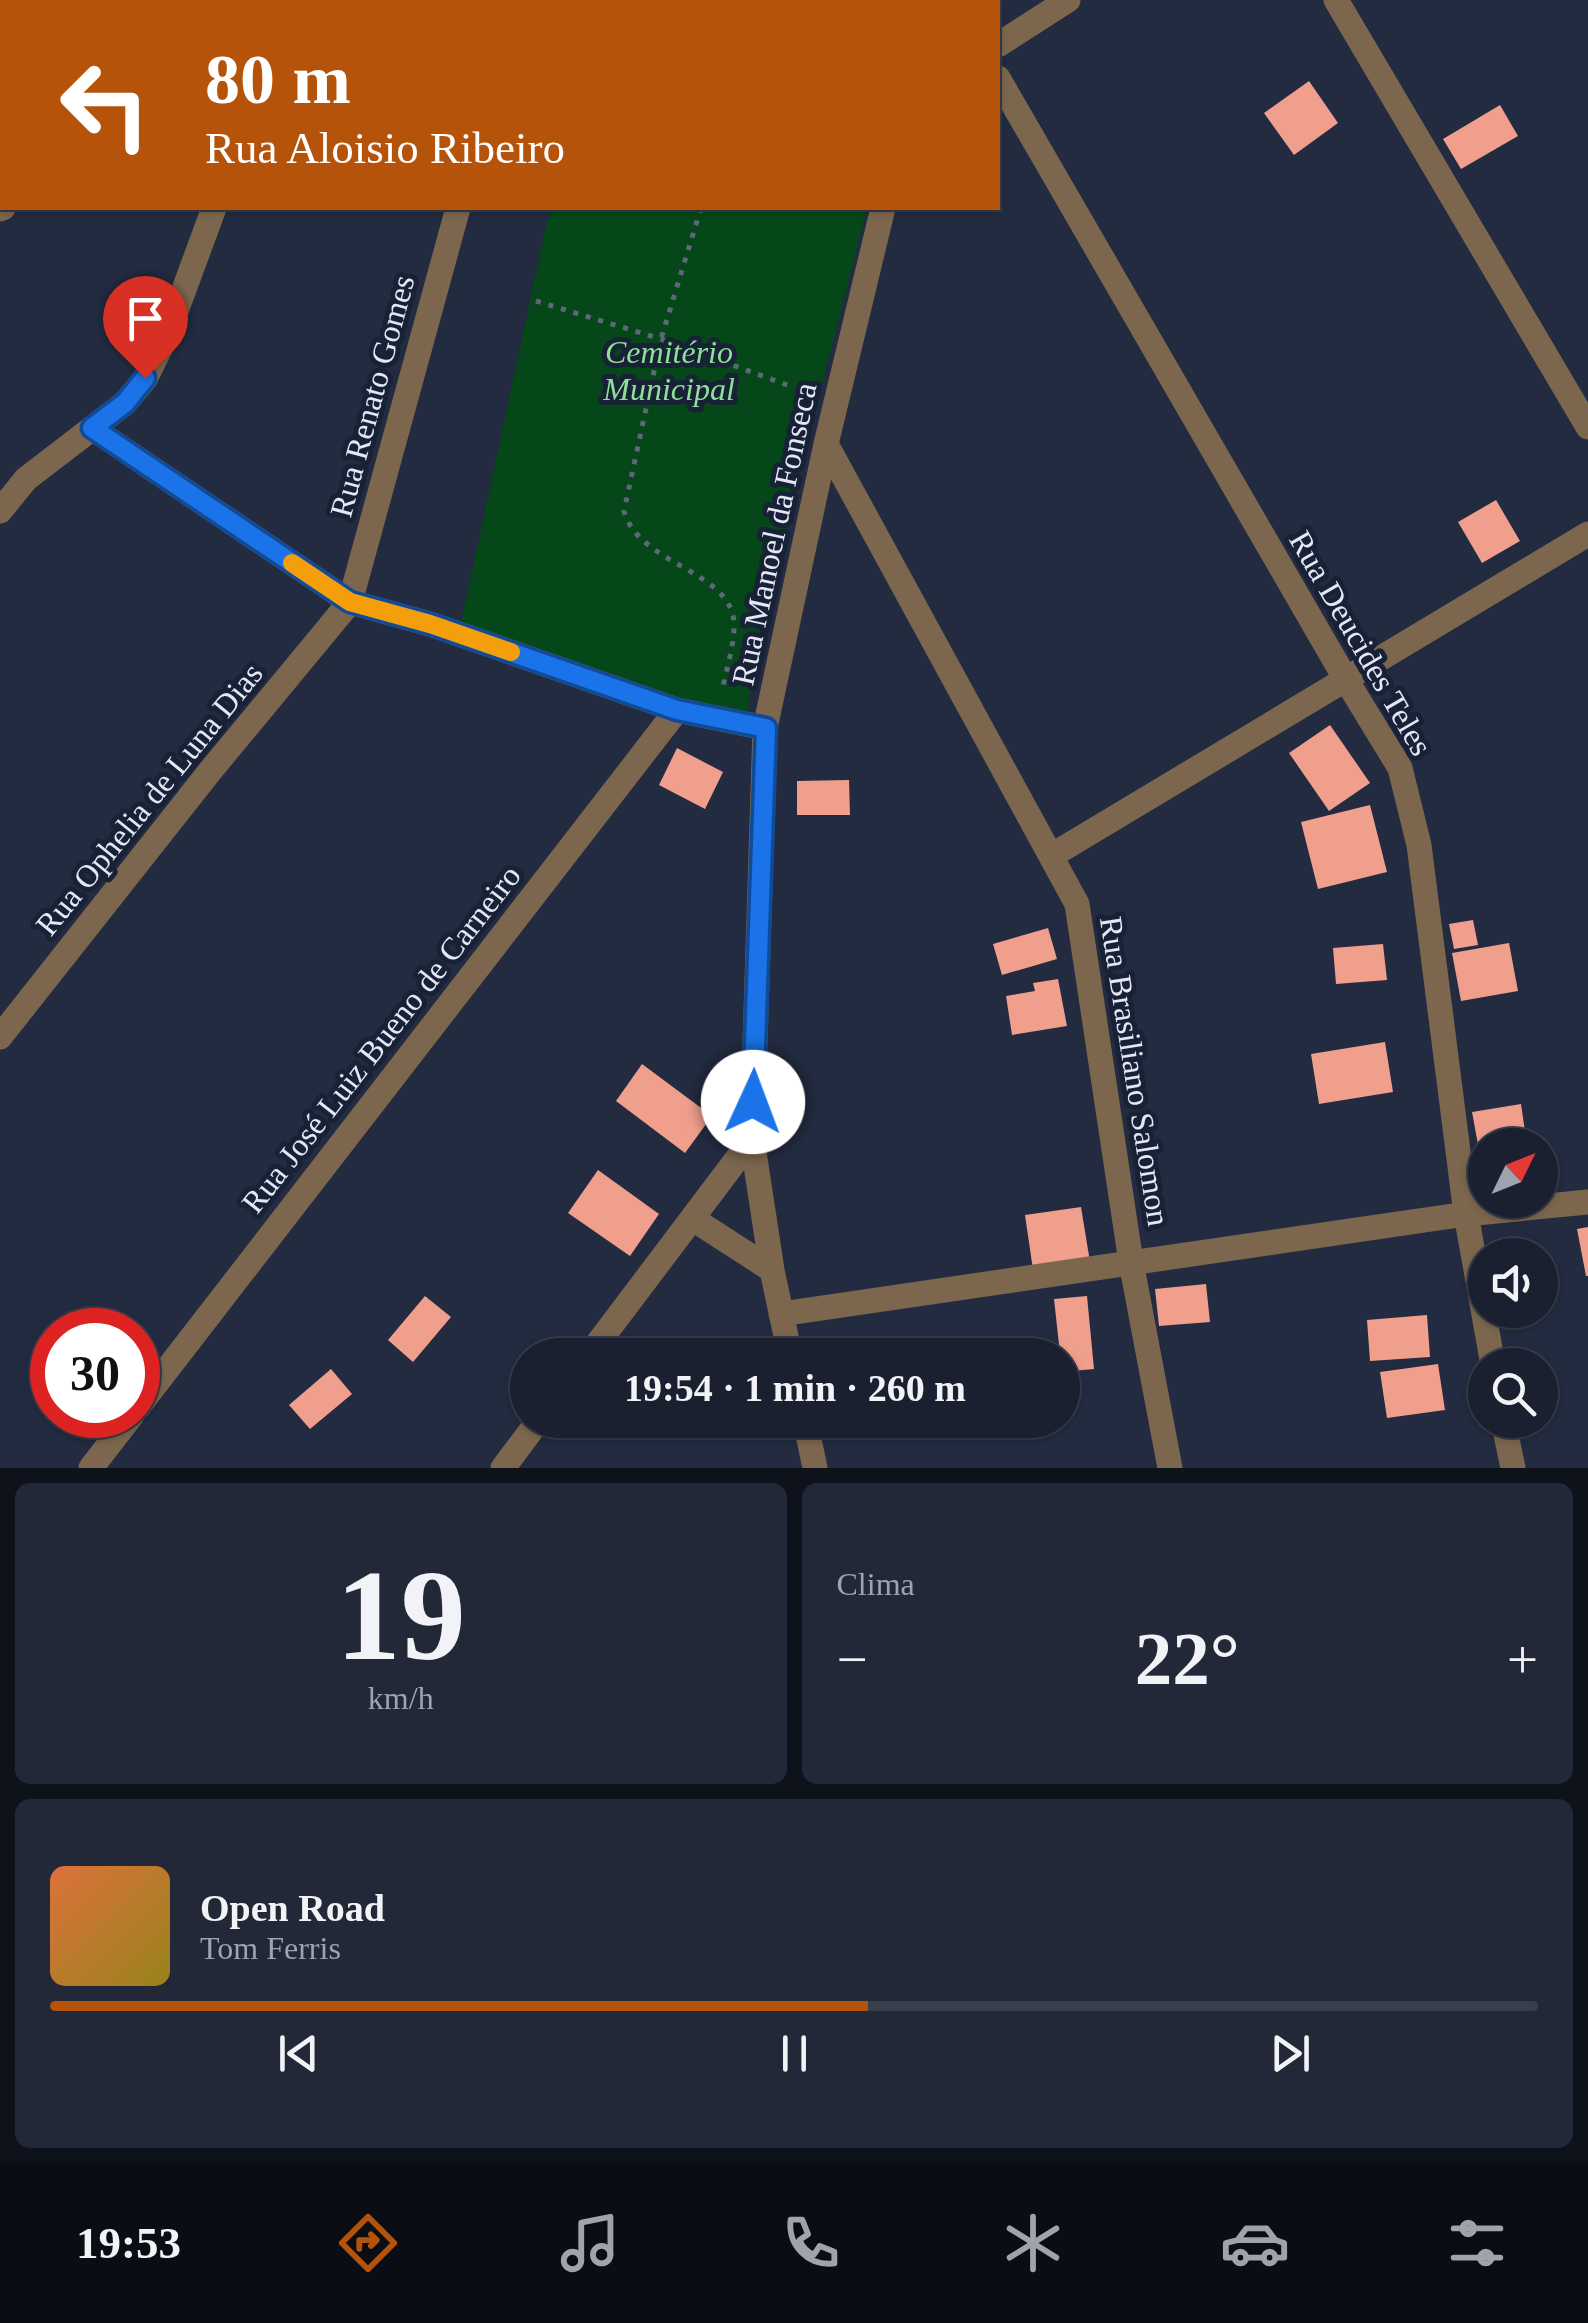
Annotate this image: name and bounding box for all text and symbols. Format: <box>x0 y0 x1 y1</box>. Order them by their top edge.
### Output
icon: left <box>40 40 170 170</box>
text: 80 m <box>205 41 351 118</box>
text: Rua Aloisio Ribeiro <box>205 123 565 173</box>
street label: Rua Renato Gomes <box>322 271 422 521</box>
pin <box>103 276 188 379</box>
icon: arrive <box>118 291 173 346</box>
park label: Cemitério Municipal <box>602 334 735 407</box>
street label: Rua Manoel da Fonseca <box>724 379 824 689</box>
street label: Rua Deucides Teles <box>1282 524 1440 762</box>
street label: Rua Ophelia de Luna Dias <box>28 656 270 942</box>
street label: Rua José Luiz Bueno de Carneiro <box>234 858 528 1220</box>
street label: Rua Brasiliano Salomon <box>1093 914 1177 1228</box>
position arrow <box>701 1050 805 1154</box>
north arrow <box>1468 1128 1558 1218</box>
map controls <box>1468 1128 1558 1438</box>
button: sound <box>1468 1238 1558 1328</box>
speed limit sign: 30 <box>30 1308 160 1438</box>
button: search <box>1468 1348 1558 1438</box>
text: 19:54 · 1 min · 260 m <box>624 1367 966 1409</box>
text: 19 <box>336 1543 466 1687</box>
text: Clima <box>837 1566 915 1602</box>
text: 22° <box>1135 1617 1240 1700</box>
text: − <box>837 1629 868 1690</box>
text: + <box>1507 1629 1538 1690</box>
text: km/h <box>368 1680 434 1716</box>
text: Open Road <box>200 1887 385 1929</box>
text: Tom Ferris <box>200 1930 341 1966</box>
icon: previous <box>271 2026 326 2081</box>
icon: pause <box>767 2026 822 2081</box>
icon: next <box>1263 2026 1318 2081</box>
icon: directions <box>333 2208 403 2278</box>
icon: music <box>555 2208 625 2278</box>
icon: phone <box>776 2208 846 2278</box>
icon: climate <box>998 2208 1068 2278</box>
icon: car <box>1220 2208 1290 2278</box>
icon: filters <box>1442 2208 1512 2278</box>
text: 19:53 <box>76 2218 181 2268</box>

